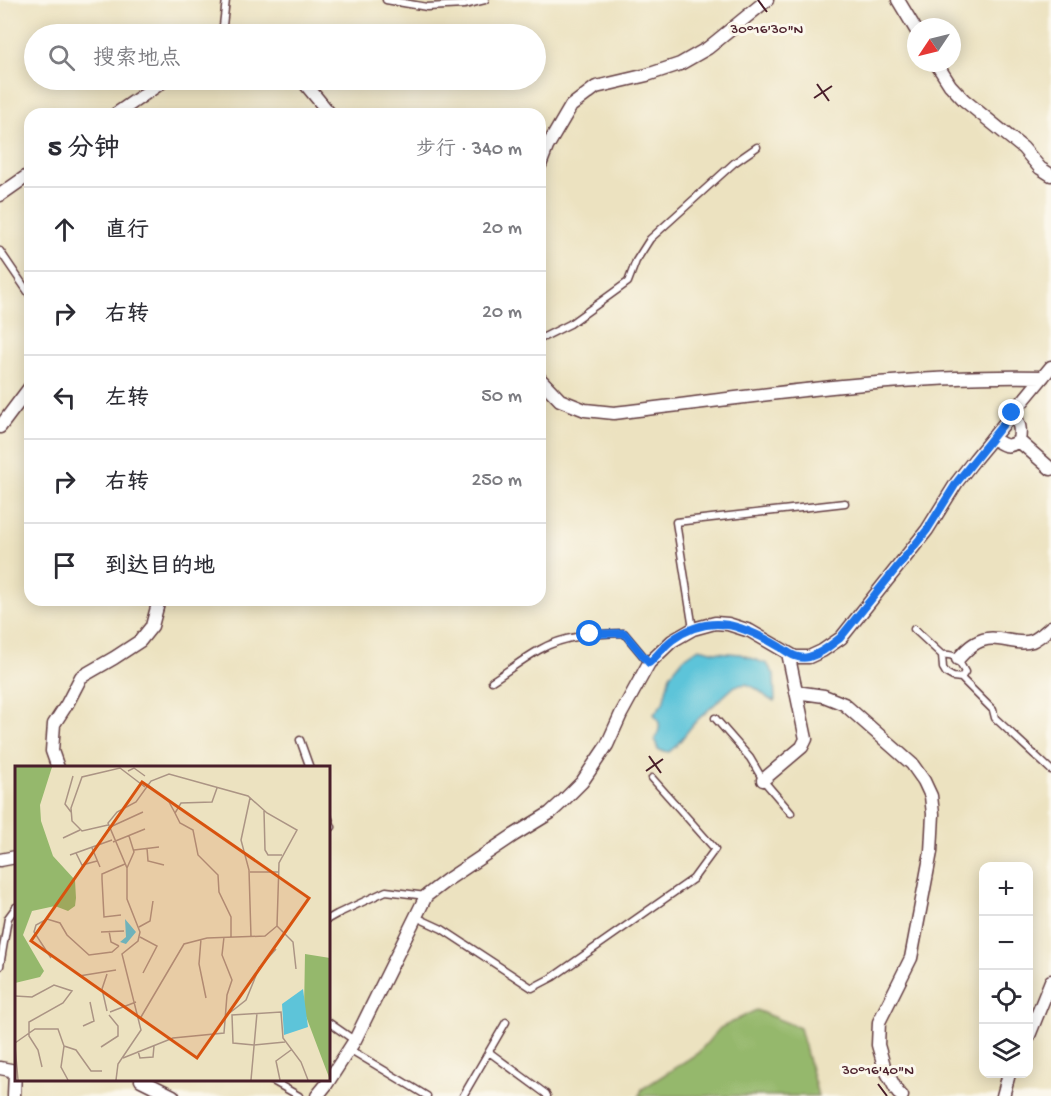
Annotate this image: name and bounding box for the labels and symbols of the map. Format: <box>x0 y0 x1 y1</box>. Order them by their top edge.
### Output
north arrow <box>907 18 961 72</box>
text: 30°16'30"N <box>730 21 804 39</box>
route end <box>998 399 1024 425</box>
route start <box>576 620 602 646</box>
inset map <box>15 766 330 1081</box>
text: 30°16'40"N <box>841 1062 914 1080</box>

